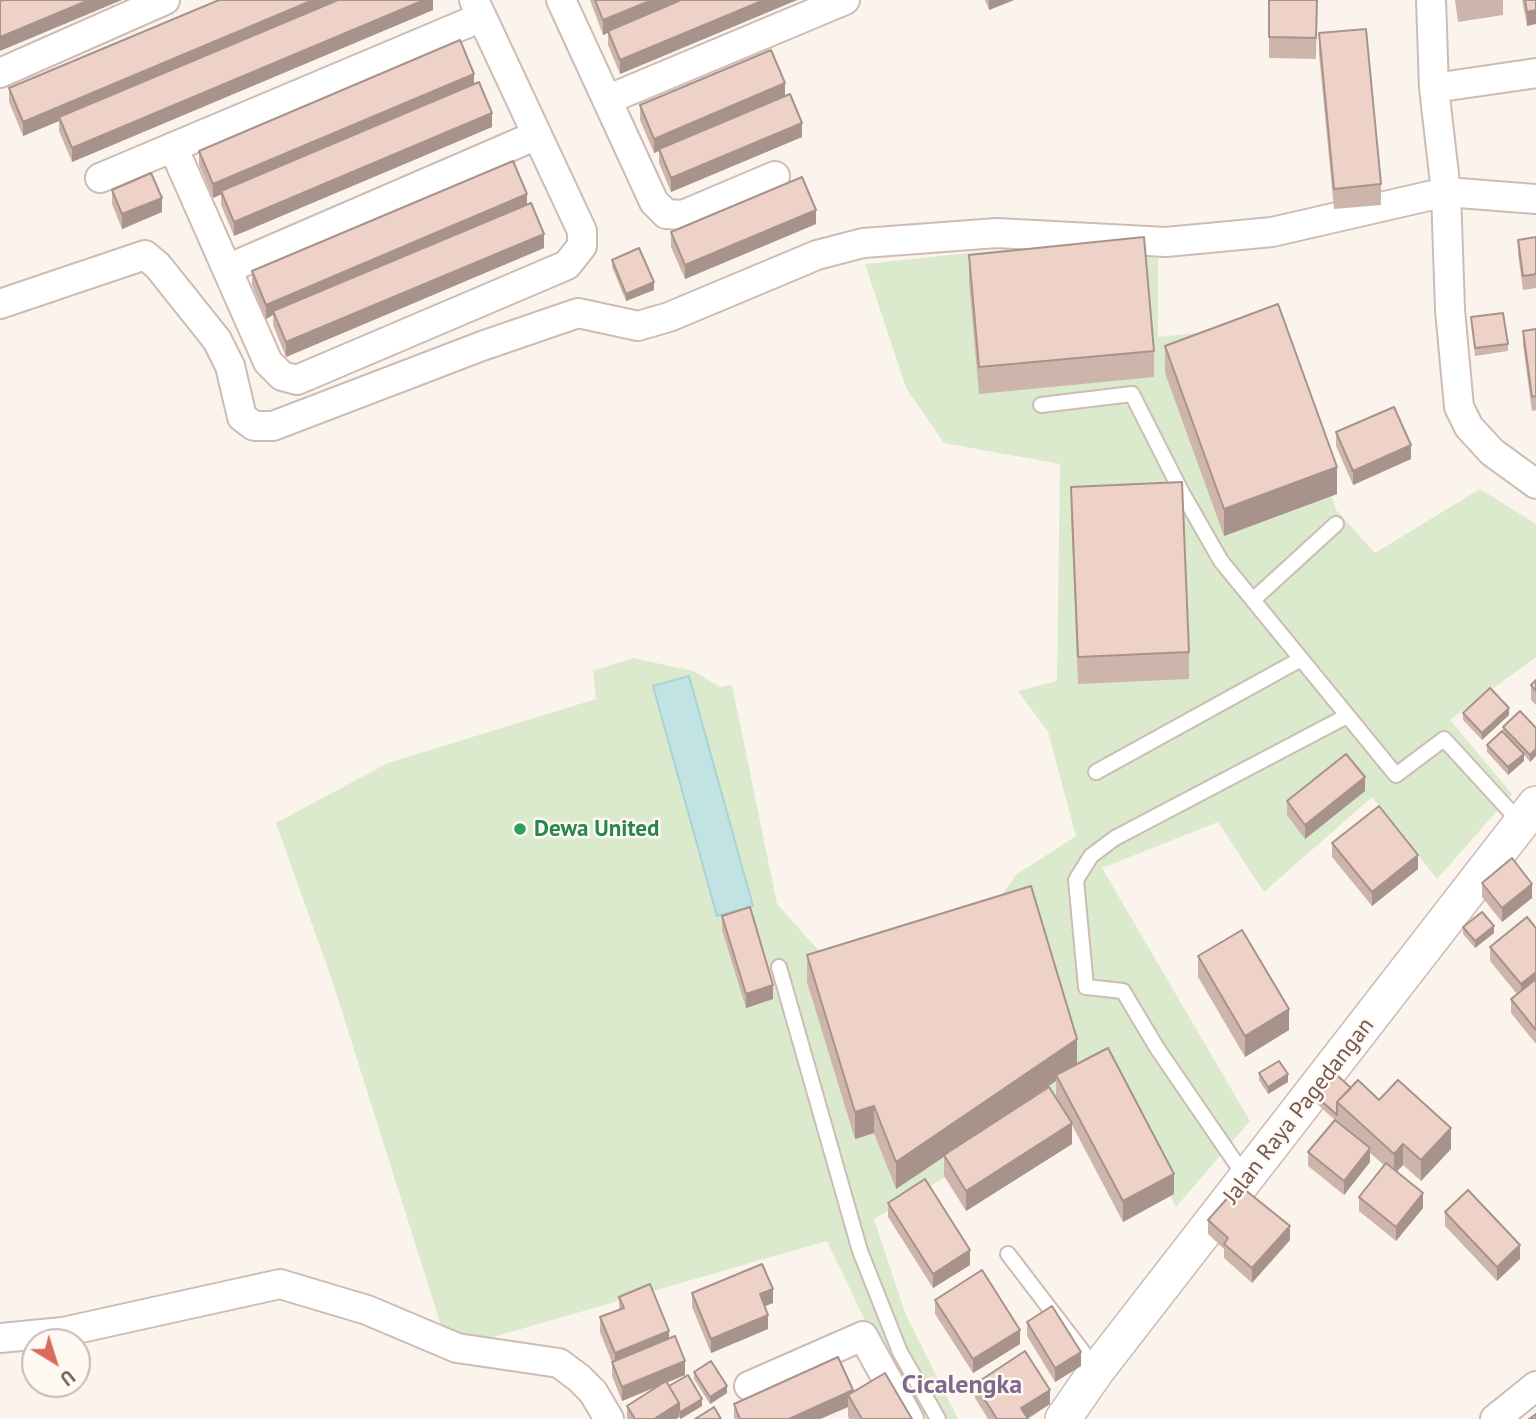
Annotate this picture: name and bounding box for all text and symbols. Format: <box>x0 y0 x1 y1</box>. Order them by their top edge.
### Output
place label: Dewa United <box>534 815 659 843</box>
marker: Dewa United <box>512 821 528 837</box>
street label: Jalan Raya Pagedangan <box>1218 1013 1380 1209</box>
north arrow <box>21 1328 91 1398</box>
text: U <box>56 1365 80 1391</box>
district label: Cicalengka <box>902 1370 1022 1402</box>

